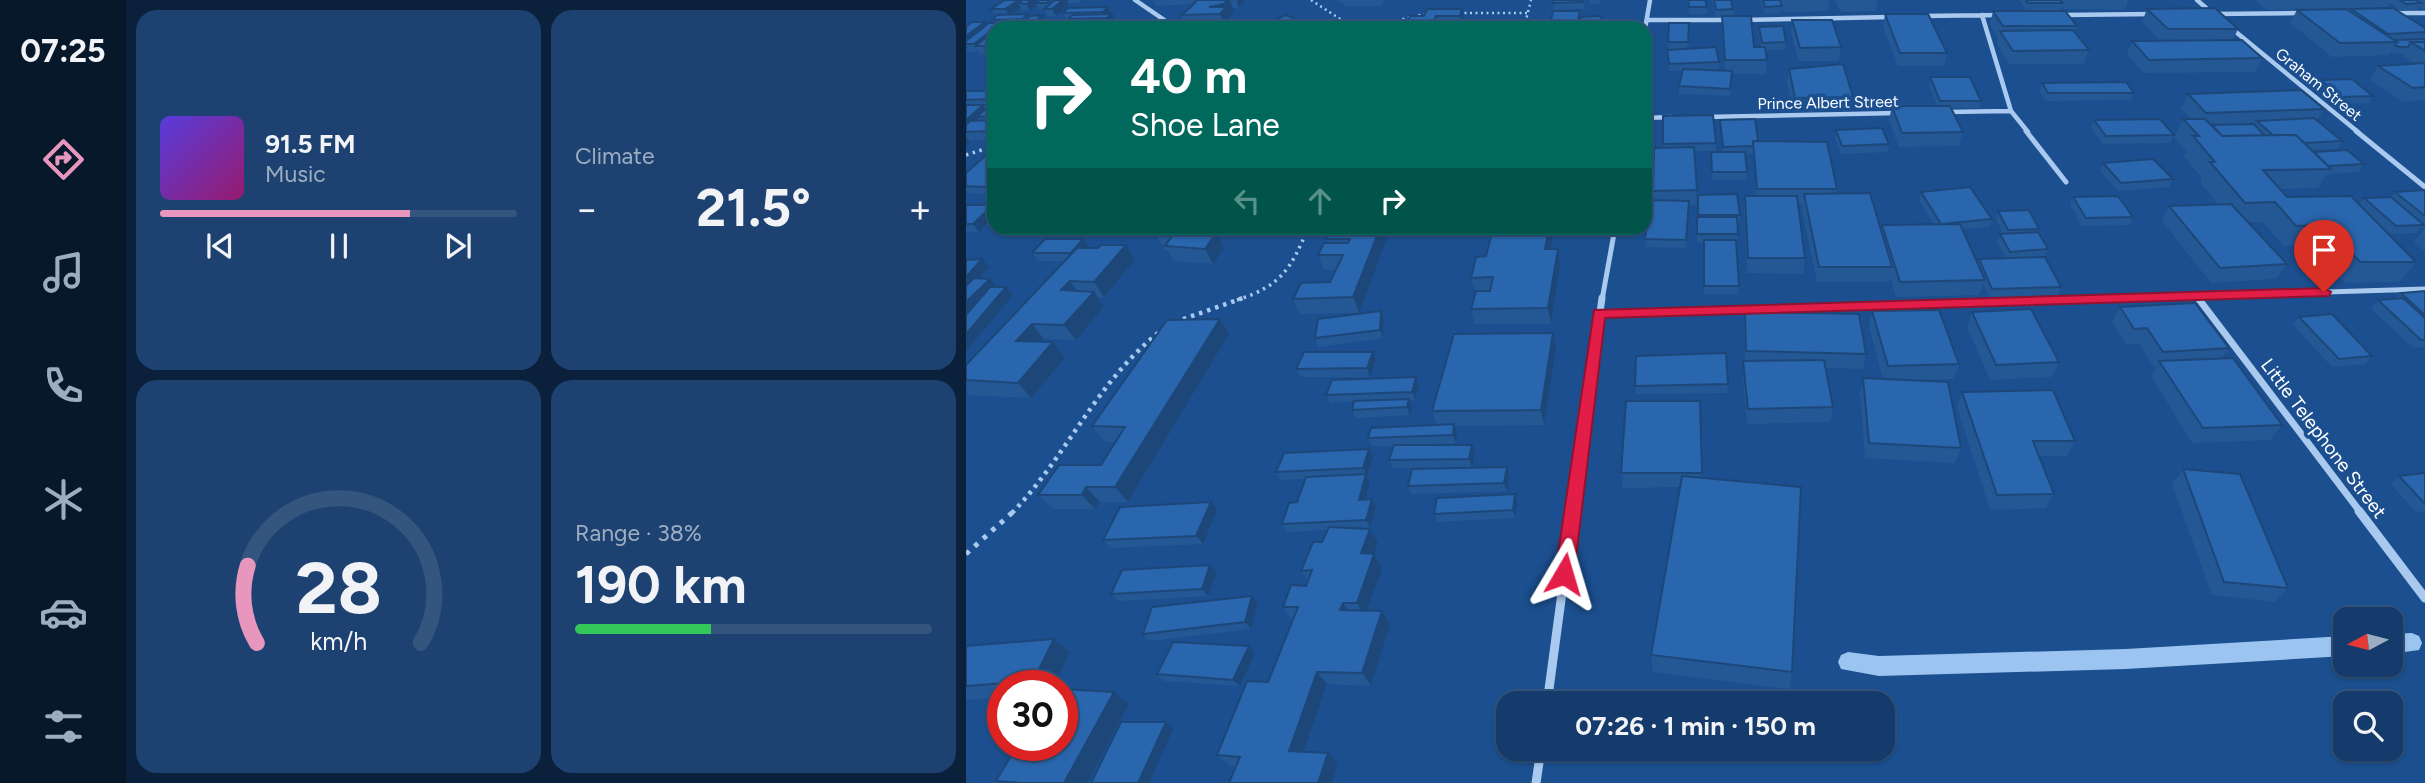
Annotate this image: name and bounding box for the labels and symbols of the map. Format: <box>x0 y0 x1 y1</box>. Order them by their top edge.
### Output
street label: Graham Street <box>2272 44 2366 125</box>
street label: Prince Albert Street <box>1757 92 1899 113</box>
pin <box>2294 220 2354 292</box>
street label: Little Telephone Street <box>2256 354 2391 523</box>
position arrow <box>1527 537 1601 611</box>
north arrow <box>2333 607 2403 677</box>
speed limit sign: 30 <box>987 670 1078 761</box>

